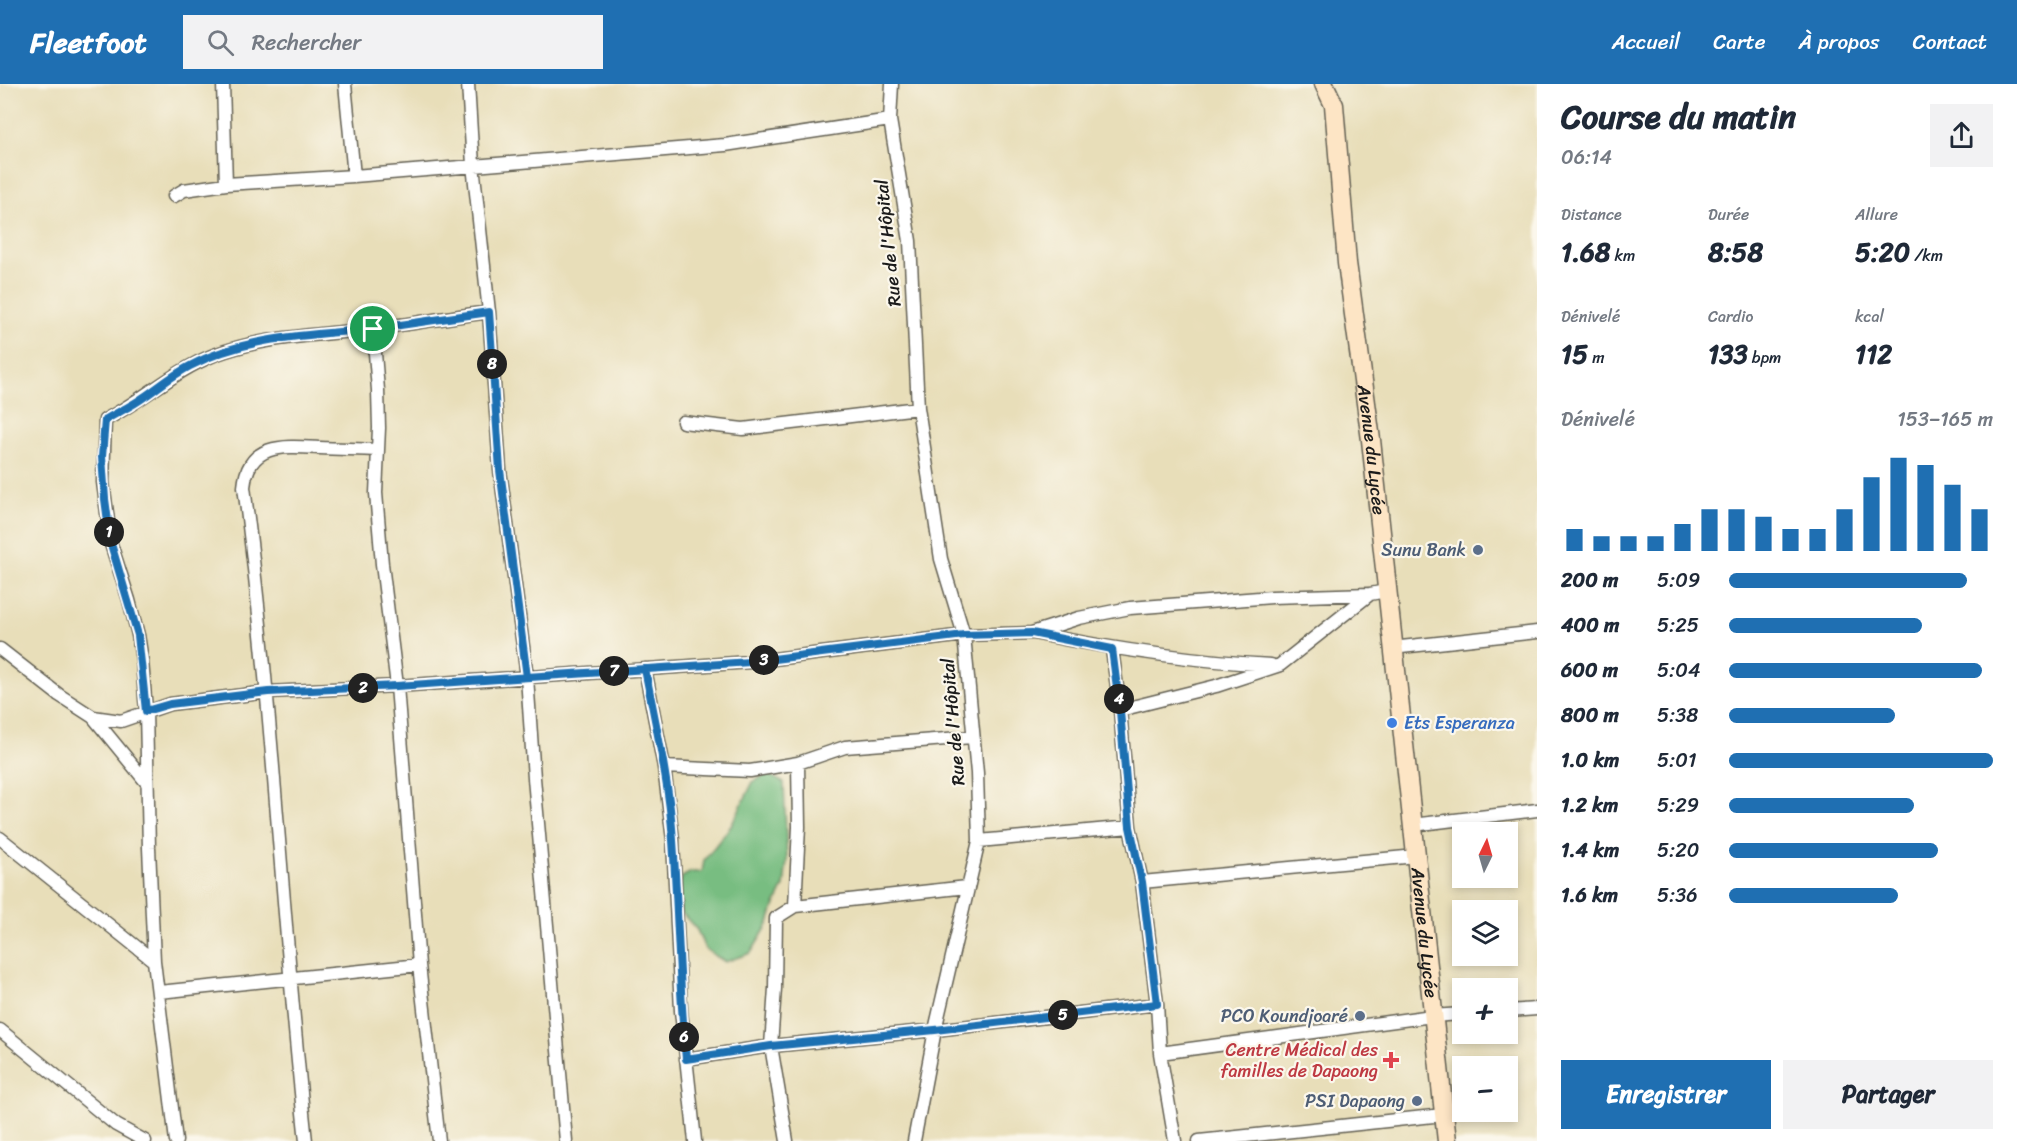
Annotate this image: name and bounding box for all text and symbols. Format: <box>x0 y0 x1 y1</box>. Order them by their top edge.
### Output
search box <box>183 15 603 69</box>
text: Fleetfoot <box>30 18 147 67</box>
text: Rechercher <box>252 23 361 62</box>
text: Accueil <box>1612 23 1680 61</box>
text: Carte <box>1713 23 1766 61</box>
text: À propos <box>1799 23 1880 61</box>
text: Contact <box>1913 23 1987 61</box>
icon: search <box>204 26 237 59</box>
text: Course du matin <box>1561 88 1796 146</box>
button: share <box>1930 104 1993 167</box>
text: 06:14 <box>1561 140 1612 175</box>
street label: Rue de l'Hôpital <box>865 177 911 308</box>
text: Distance <box>1561 200 1622 229</box>
text: Durée <box>1708 200 1749 229</box>
text: Allure <box>1855 200 1898 229</box>
text: 1.68 <box>1561 229 1610 275</box>
text: 8:58 <box>1708 229 1763 275</box>
text: 5:20 <box>1855 229 1910 275</box>
text: km <box>1610 241 1635 270</box>
text: /km <box>1910 241 1943 270</box>
text: Dénivelé <box>1561 302 1620 331</box>
text: Cardio <box>1708 302 1753 331</box>
text: kcal <box>1855 302 1884 331</box>
pin <box>347 303 398 354</box>
icon: arrive <box>356 312 389 345</box>
text: 15 <box>1561 331 1588 377</box>
text: 133 <box>1708 331 1748 377</box>
text: 112 <box>1855 331 1892 377</box>
text: m <box>1588 343 1605 372</box>
text: bpm <box>1748 343 1781 372</box>
pin: 8 <box>477 349 507 379</box>
text: 8 <box>487 349 497 378</box>
street label: Avenue du Lycée <box>1347 381 1395 516</box>
text: Dénivelé <box>1561 402 1635 437</box>
text: 153–165 m <box>1897 402 1993 437</box>
pin: 1 <box>94 517 124 547</box>
text: 1 <box>106 517 112 546</box>
place label: Sunu Bank <box>1381 534 1466 566</box>
marker: Sunu Bank <box>1471 543 1485 557</box>
text: 200 m <box>1561 563 1618 598</box>
text: 5:09 <box>1657 563 1700 598</box>
text: 400 m <box>1561 608 1619 643</box>
text: 5:25 <box>1657 608 1699 643</box>
pin: 3 <box>749 645 779 675</box>
text: 3 <box>760 645 768 674</box>
text: 600 m <box>1561 653 1618 688</box>
text: 5:04 <box>1657 653 1700 688</box>
pin: 7 <box>599 656 629 686</box>
text: 7 <box>609 656 619 685</box>
street label: Rue de l'Hôpital <box>931 656 975 787</box>
pin: 2 <box>348 673 378 703</box>
text: 2 <box>358 673 368 702</box>
pin: 4 <box>1104 684 1134 714</box>
text: 4 <box>1114 684 1124 713</box>
text: 800 m <box>1561 698 1619 733</box>
text: 5:38 <box>1657 698 1698 733</box>
place label: Ets Esperanza <box>1404 707 1515 739</box>
marker: Ets Esperanza <box>1385 716 1399 730</box>
text: 1.0 km <box>1561 743 1619 778</box>
text: 5:01 <box>1657 743 1696 778</box>
text: 1.2 km <box>1561 788 1618 823</box>
text: 5:29 <box>1657 788 1699 823</box>
north arrow <box>1452 822 1518 888</box>
map controls <box>1452 822 1518 1122</box>
text: 1.4 km <box>1561 833 1619 868</box>
text: 5:20 <box>1657 833 1699 868</box>
street label: Avenue du Lycée <box>1401 865 1447 1000</box>
text: 1.6 km <box>1561 878 1618 913</box>
text: 5:36 <box>1657 878 1698 913</box>
button: layers <box>1452 900 1518 966</box>
button: + <box>1452 978 1518 1044</box>
pin: 5 <box>1048 1000 1078 1030</box>
text: 5 <box>1058 1000 1068 1029</box>
place label: PCO Koundjoaré <box>1221 1000 1348 1032</box>
marker: PCO Koundjoaré <box>1353 1009 1367 1023</box>
pin: 6 <box>669 1022 699 1052</box>
text: 6 <box>679 1022 689 1051</box>
place label: Centre Médical des familles de Dapaong <box>1221 1034 1379 1087</box>
marker: Centre Médical des familles de Dapaong <box>1382 1051 1400 1069</box>
button: − <box>1452 1056 1518 1122</box>
button: Enregistrer <box>1561 1060 1771 1129</box>
button: Partager <box>1783 1060 1993 1129</box>
place label: PSI Dapaong <box>1305 1085 1405 1117</box>
marker: PSI Dapaong <box>1410 1094 1424 1108</box>

